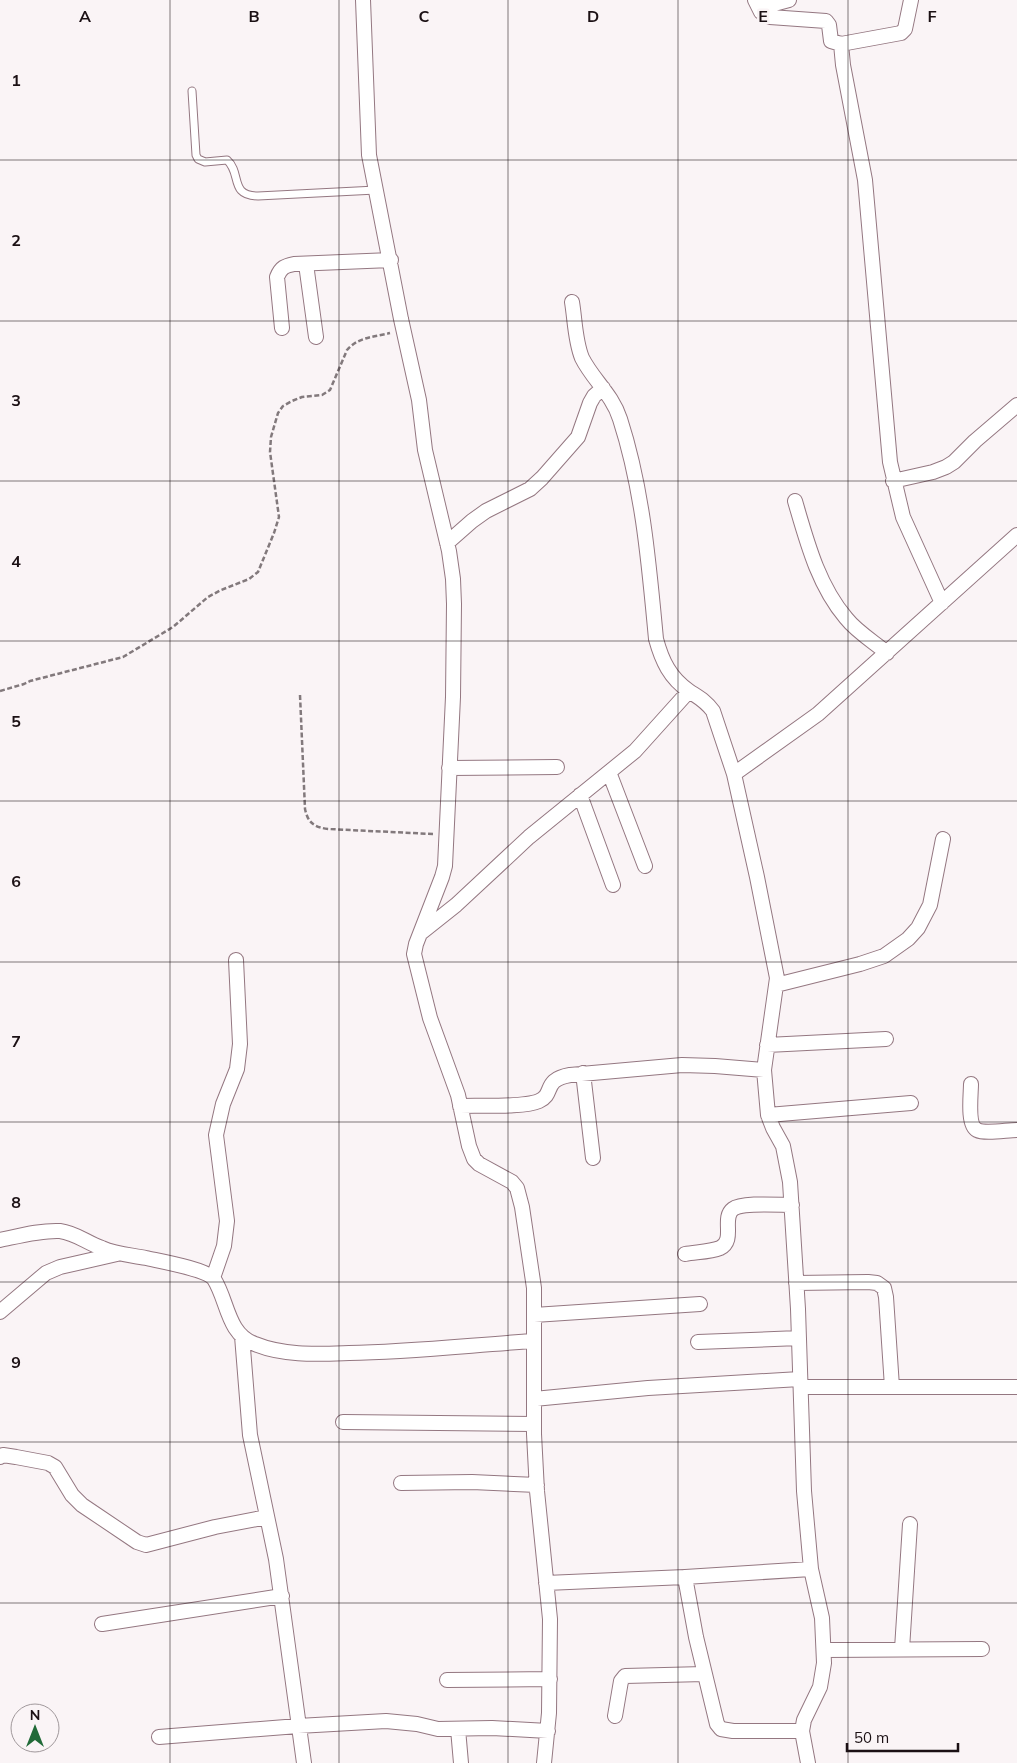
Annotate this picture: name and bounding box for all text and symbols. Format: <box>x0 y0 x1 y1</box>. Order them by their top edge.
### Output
text: A <box>79 6 91 26</box>
text: B <box>248 6 260 26</box>
text: C <box>419 6 430 26</box>
text: D <box>587 6 599 26</box>
text: E <box>758 6 768 26</box>
text: F <box>927 6 937 26</box>
text: 1 <box>11 70 21 90</box>
text: 2 <box>11 230 21 250</box>
text: 3 <box>11 390 21 410</box>
text: 4 <box>11 551 21 571</box>
text: 5 <box>11 711 21 731</box>
text: 6 <box>11 871 21 891</box>
text: 7 <box>11 1031 21 1051</box>
text: 8 <box>11 1192 21 1212</box>
text: 9 <box>11 1352 21 1372</box>
north arrow <box>10 1703 60 1753</box>
text: N <box>30 1706 40 1724</box>
scale bar <box>847 1720 958 1752</box>
text: 50 m <box>854 1728 889 1747</box>

